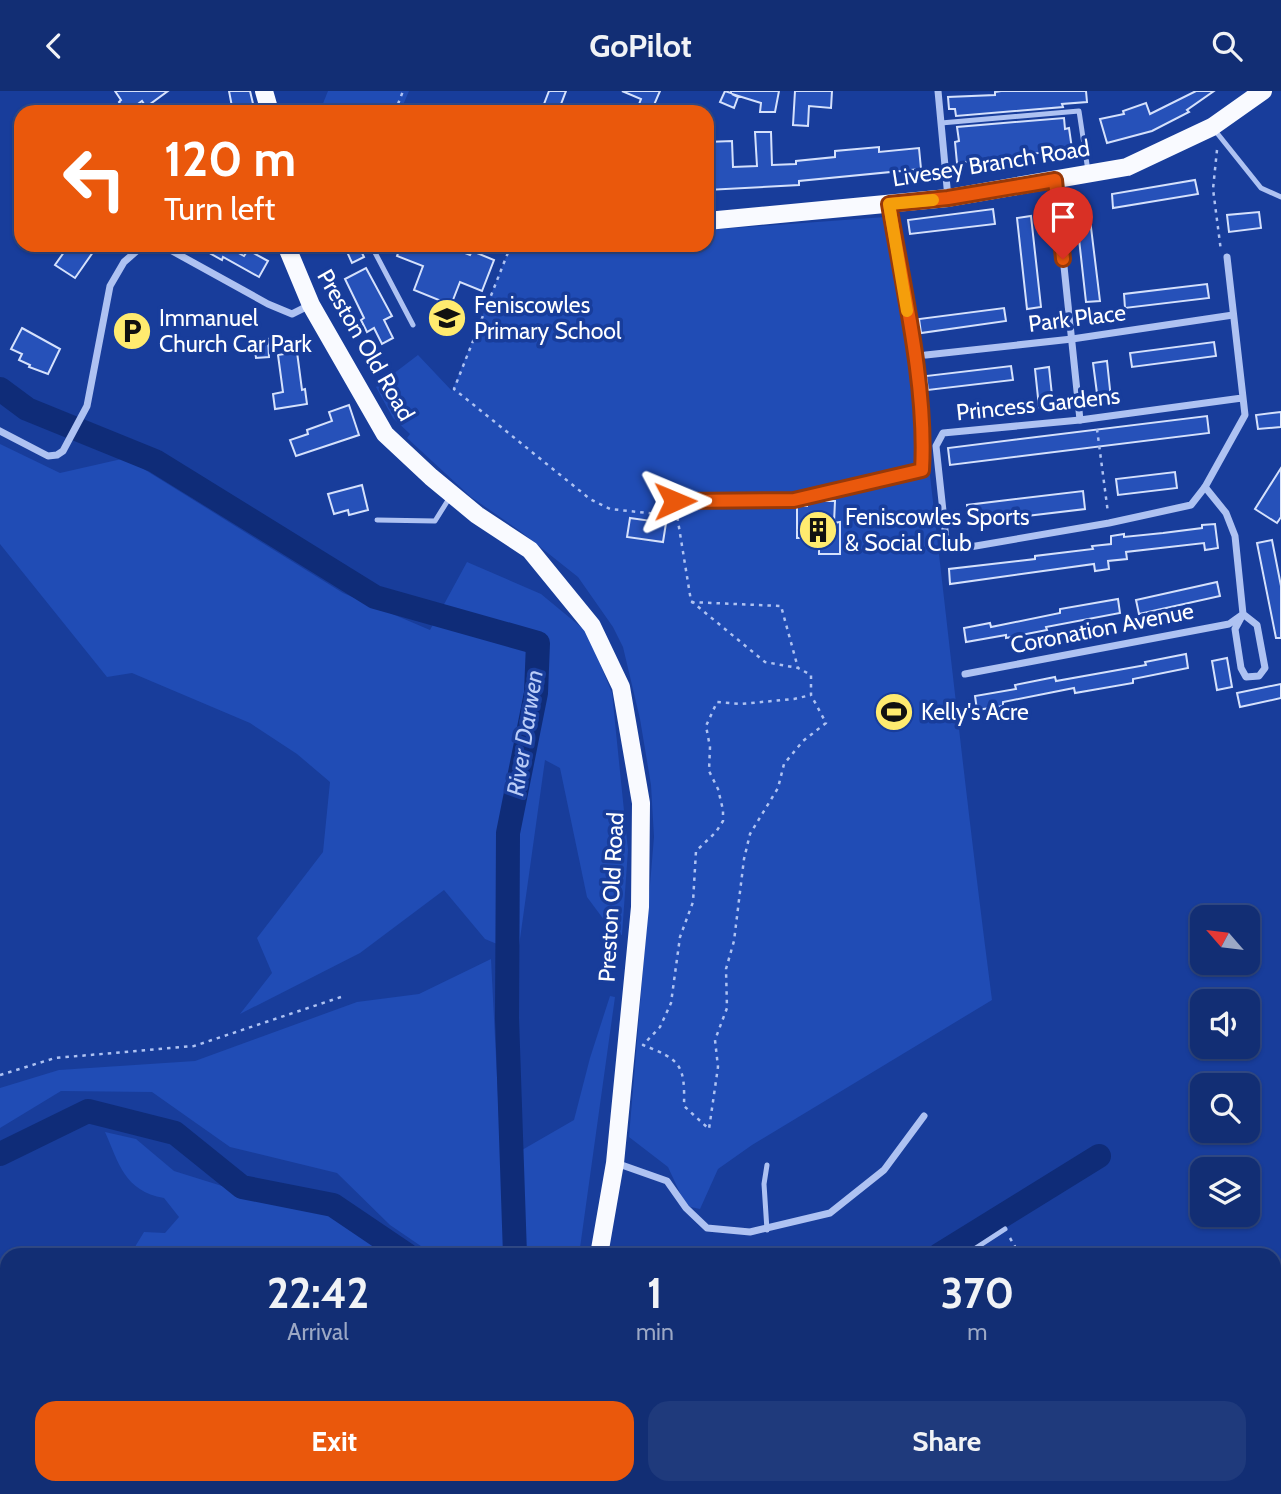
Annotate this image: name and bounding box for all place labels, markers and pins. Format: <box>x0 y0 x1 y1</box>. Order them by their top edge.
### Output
pin <box>1033 187 1093 259</box>
place label: Feniscowles Primary School <box>474 291 622 345</box>
school or university icon: Feniscowles Primary School <box>426 297 468 339</box>
place label: Immanuel Church Car Park <box>159 304 313 358</box>
parking icon: Immanuel Church Car Park <box>111 310 153 352</box>
place label: Feniscowles Sports & Social Club <box>845 503 1030 557</box>
building icon: Feniscowles Sports & Social Club <box>797 509 839 551</box>
sports icon: Kelly's Acre <box>873 691 915 733</box>
place label: Kelly's Acre <box>921 698 1029 726</box>

